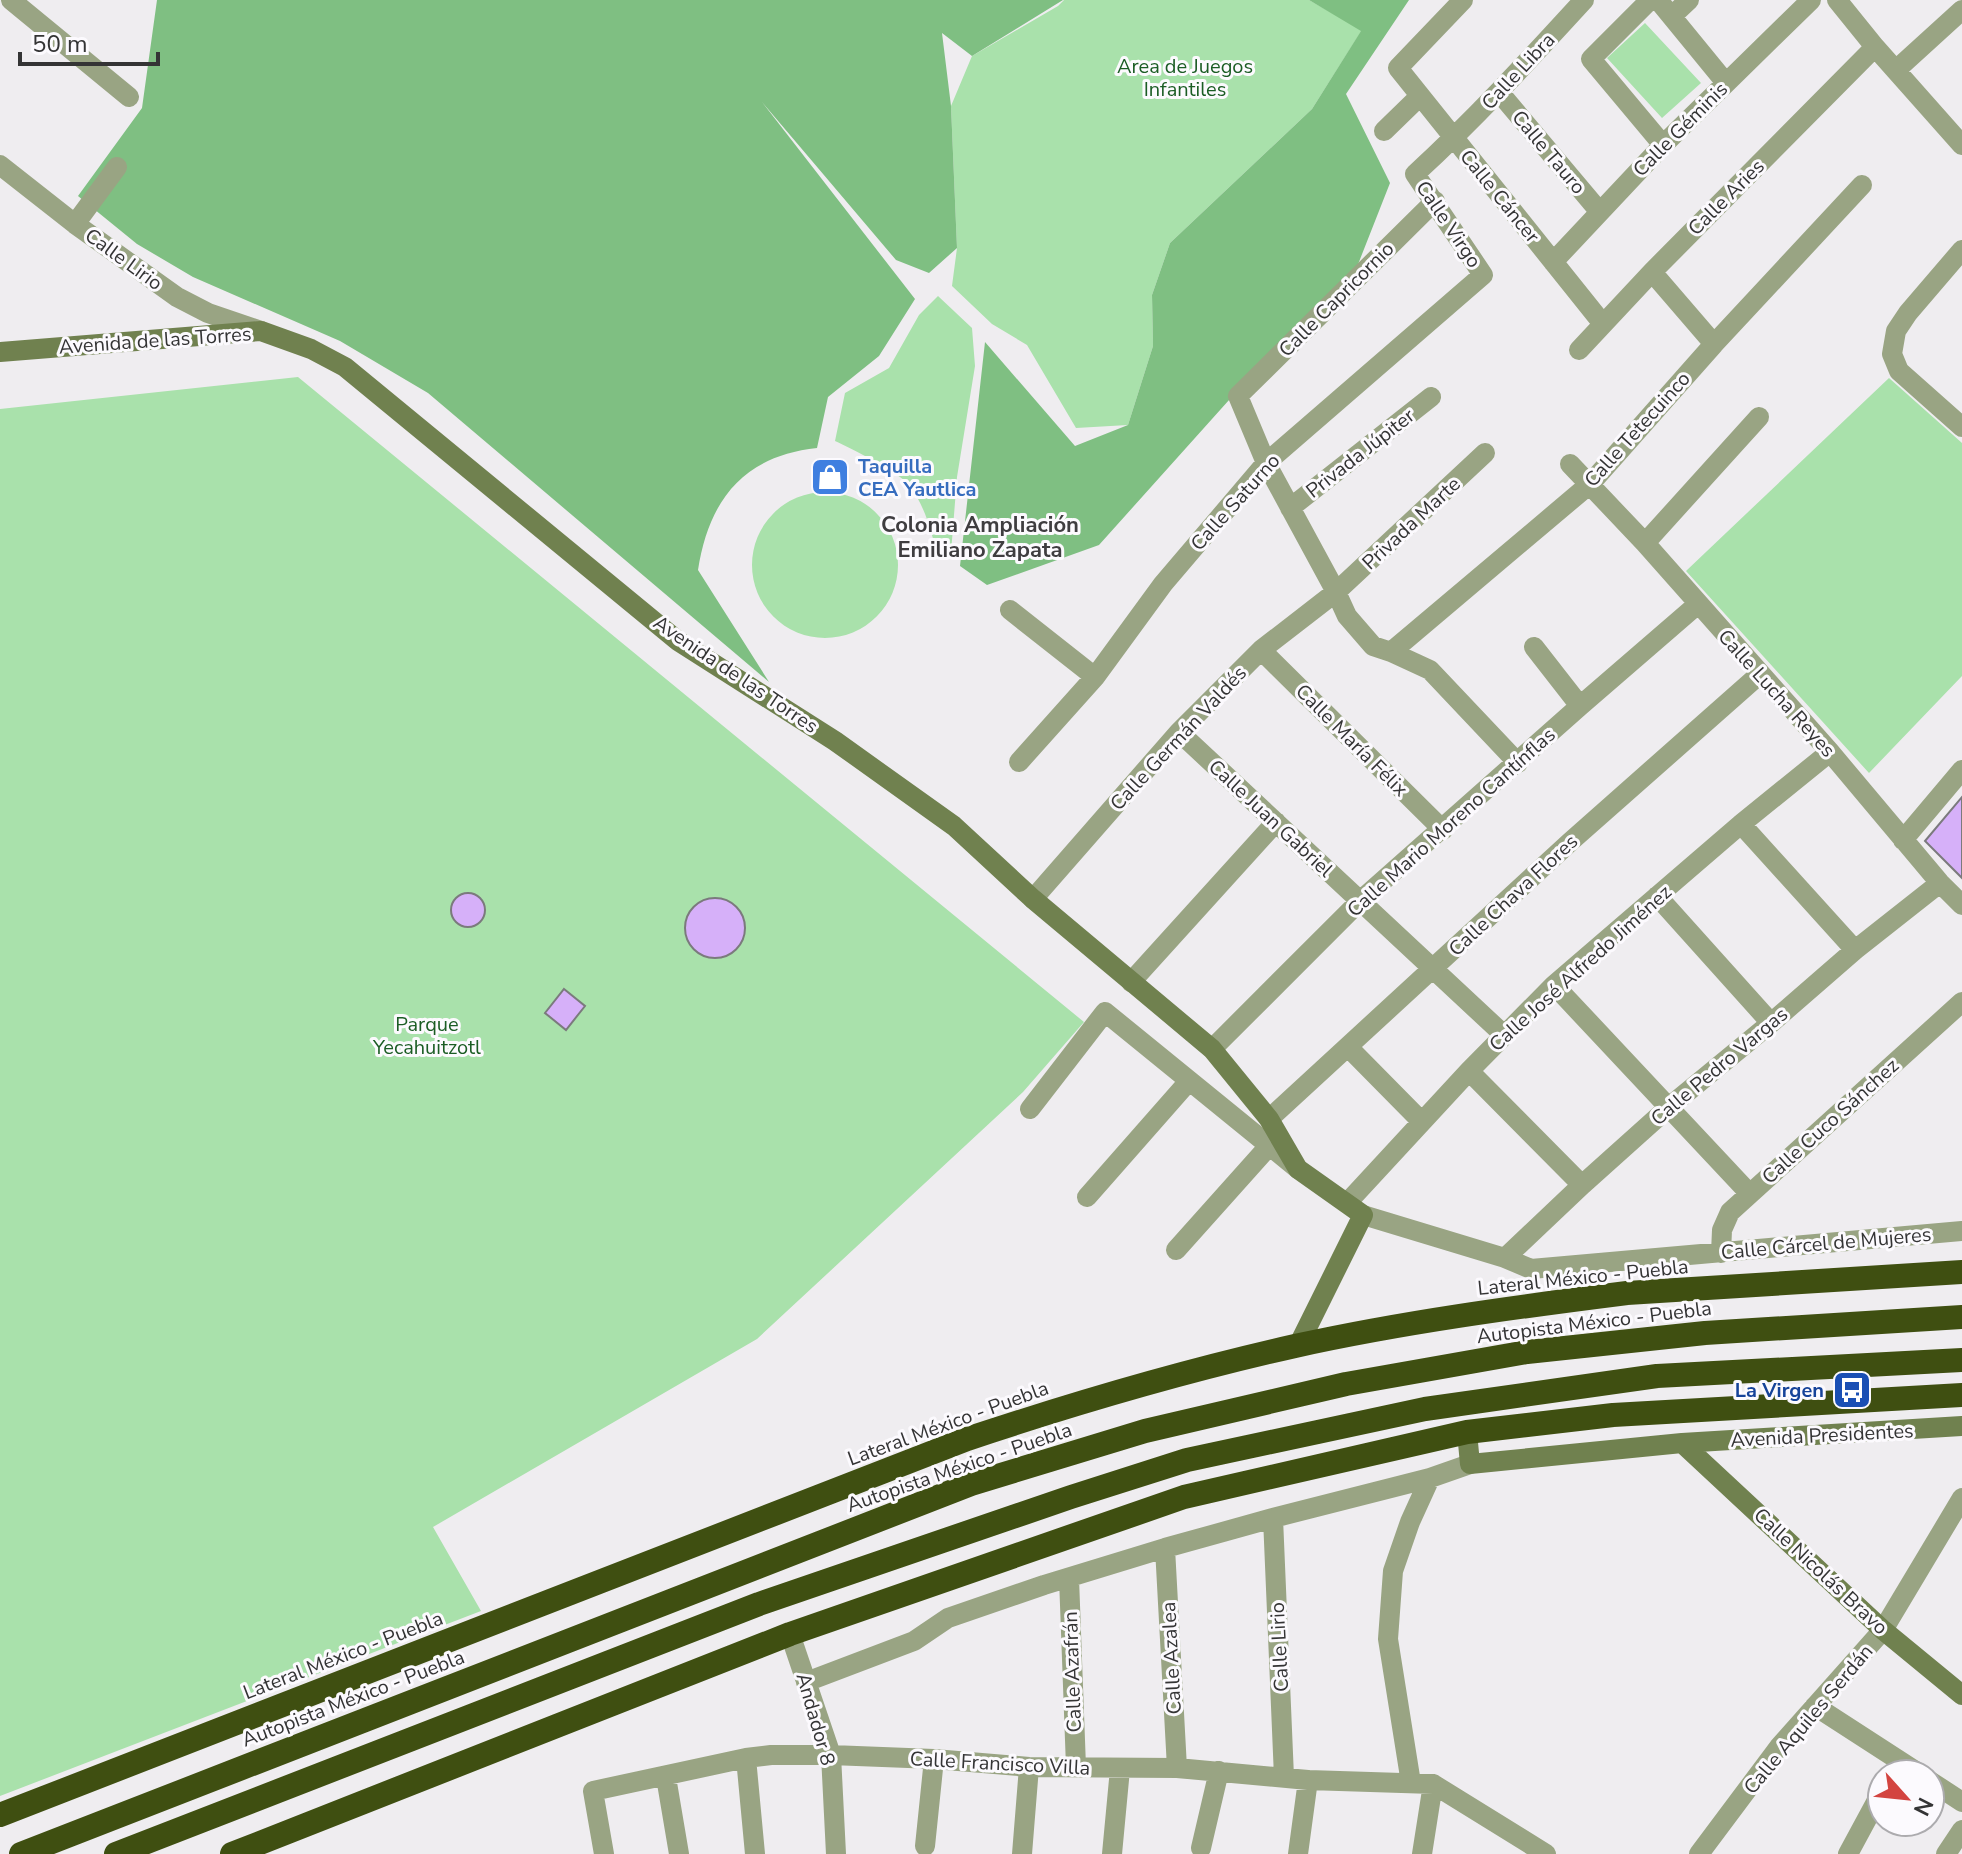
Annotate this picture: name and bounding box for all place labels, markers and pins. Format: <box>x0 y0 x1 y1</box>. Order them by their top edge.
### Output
place label: Taquilla CEA Yautlica <box>858 453 976 503</box>
shop icon: Taquilla CEA Yautlica <box>809 456 851 498</box>
bus stop icon: La Virgen <box>1831 1369 1873 1411</box>
place label: La Virgen <box>1735 1377 1824 1404</box>

